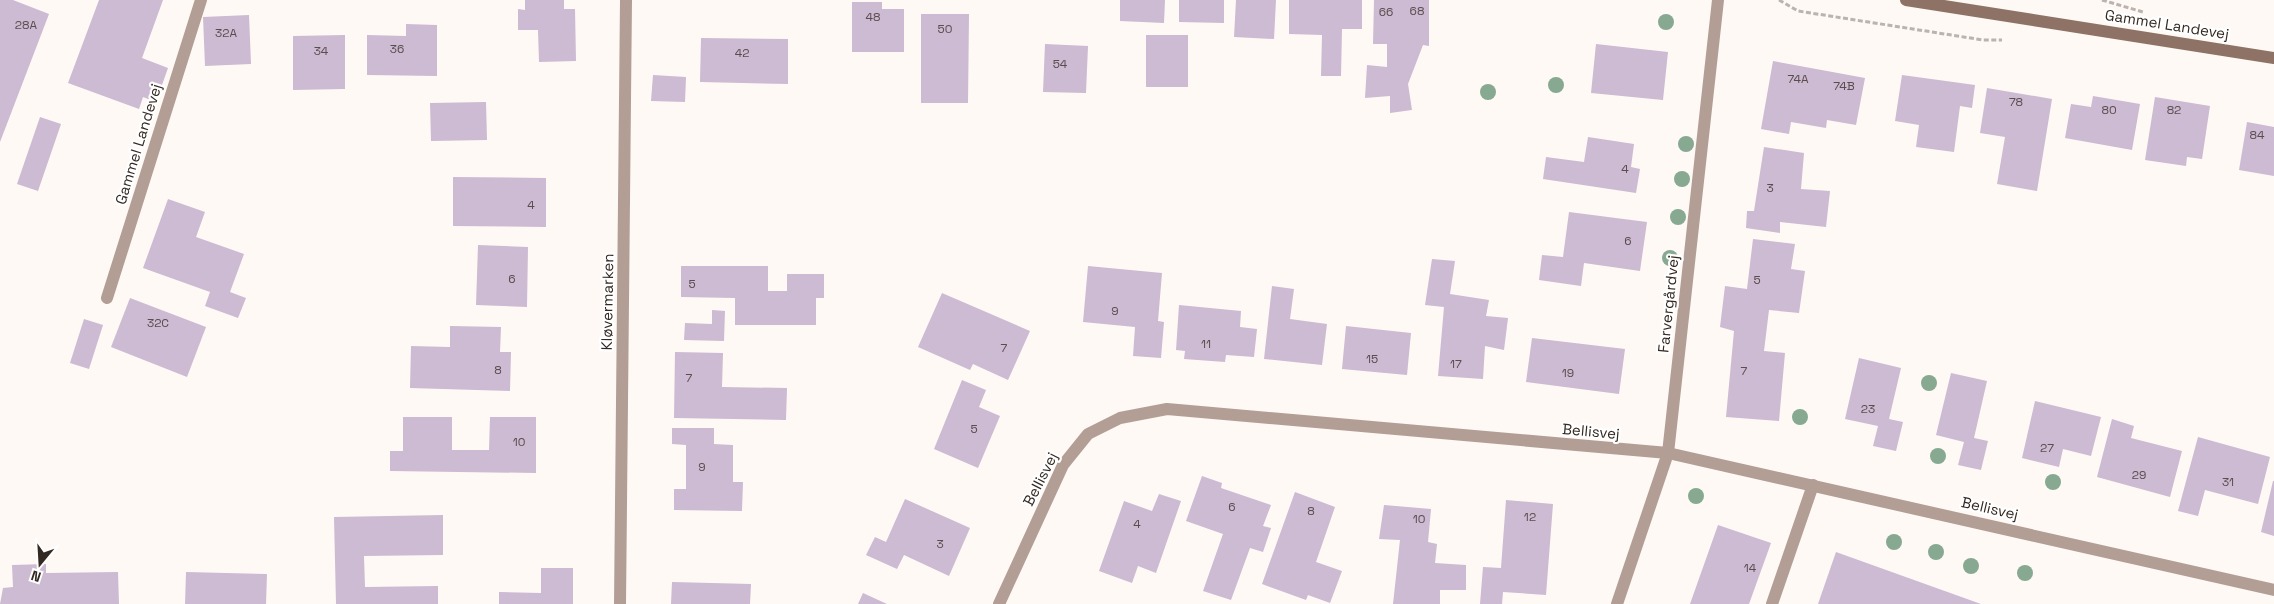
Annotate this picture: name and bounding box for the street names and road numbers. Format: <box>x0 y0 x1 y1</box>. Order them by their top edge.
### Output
street label: Gammel Landevej <box>2104 5 2230 43</box>
street label: Gammel Landevej <box>111 81 165 207</box>
street label: Kløvermarken <box>597 253 617 351</box>
street label: Farvergårdvej <box>1653 254 1683 354</box>
street label: Bellisvej <box>1561 419 1621 443</box>
street label: Bellisvej <box>1018 449 1062 509</box>
street label: Bellisvej <box>1960 492 2020 524</box>

